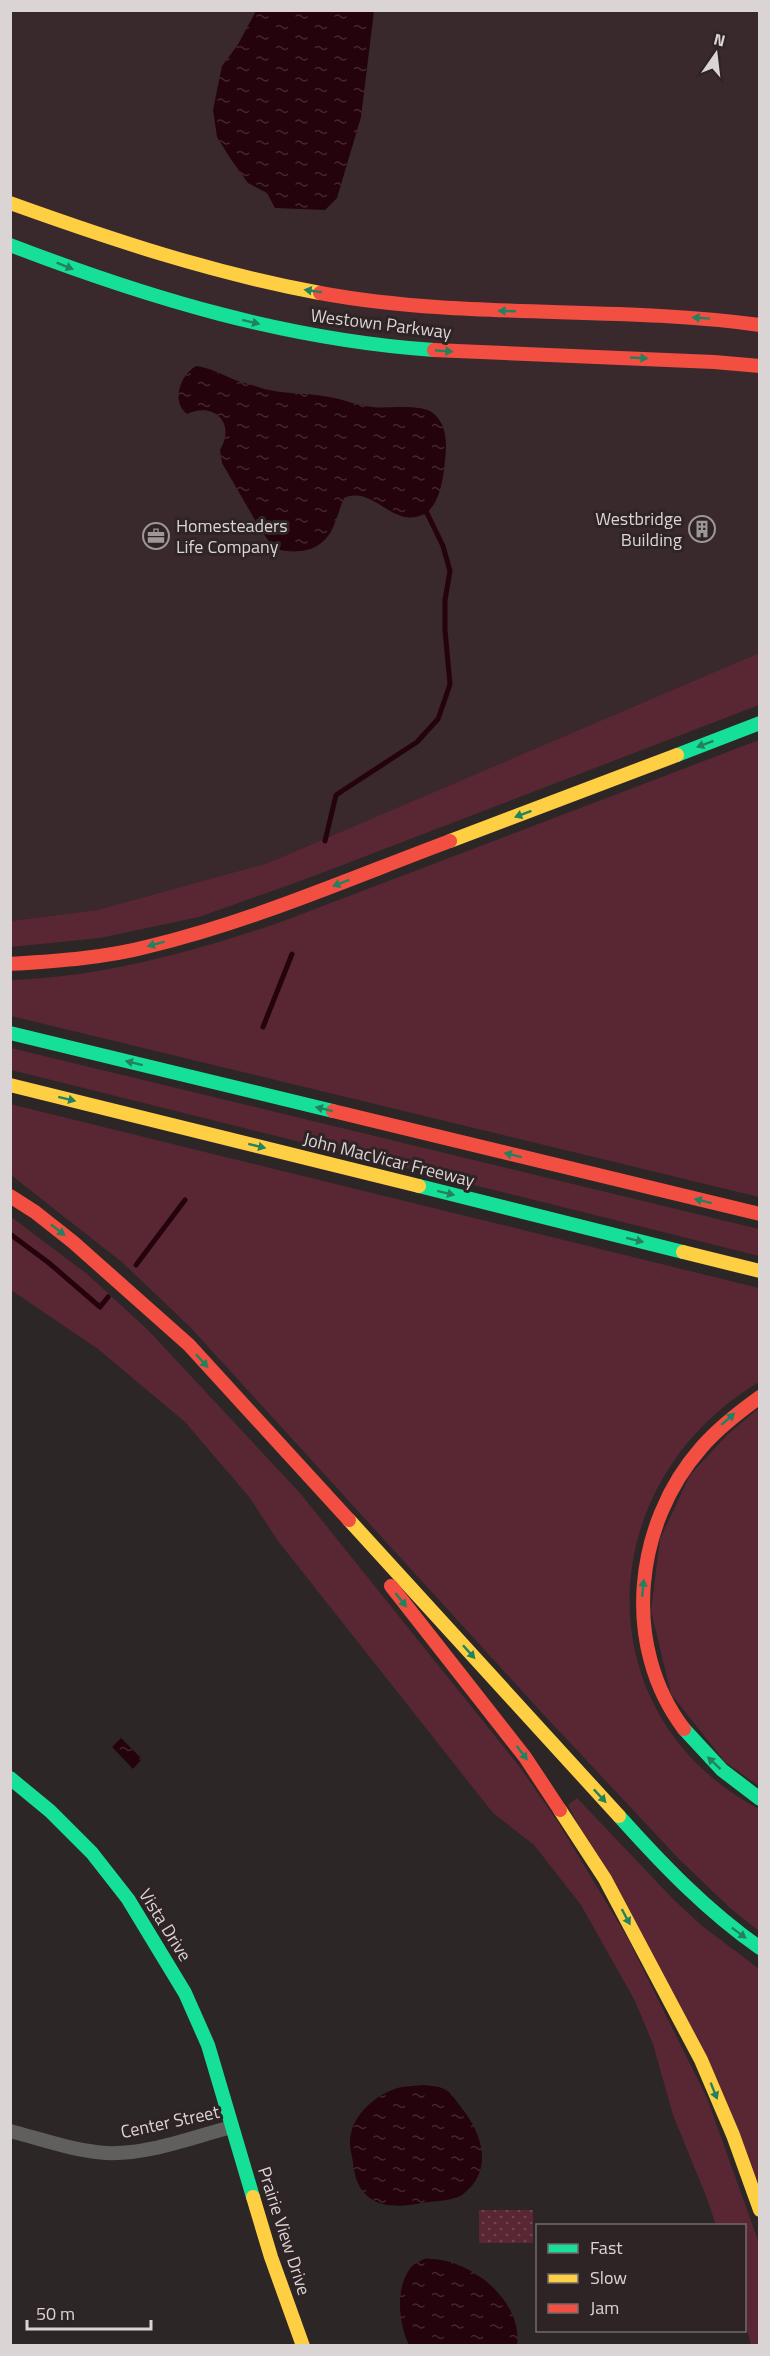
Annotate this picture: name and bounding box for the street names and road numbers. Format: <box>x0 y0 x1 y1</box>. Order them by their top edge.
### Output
street label: Westown Parkway <box>309 301 453 346</box>
street label: John MacVicar Freeway <box>301 1125 478 1194</box>
street label: Vista Drive <box>132 1883 198 1966</box>
street label: Center Street <box>118 2098 222 2145</box>
street label: Prairie View Drive <box>251 2163 318 2299</box>

